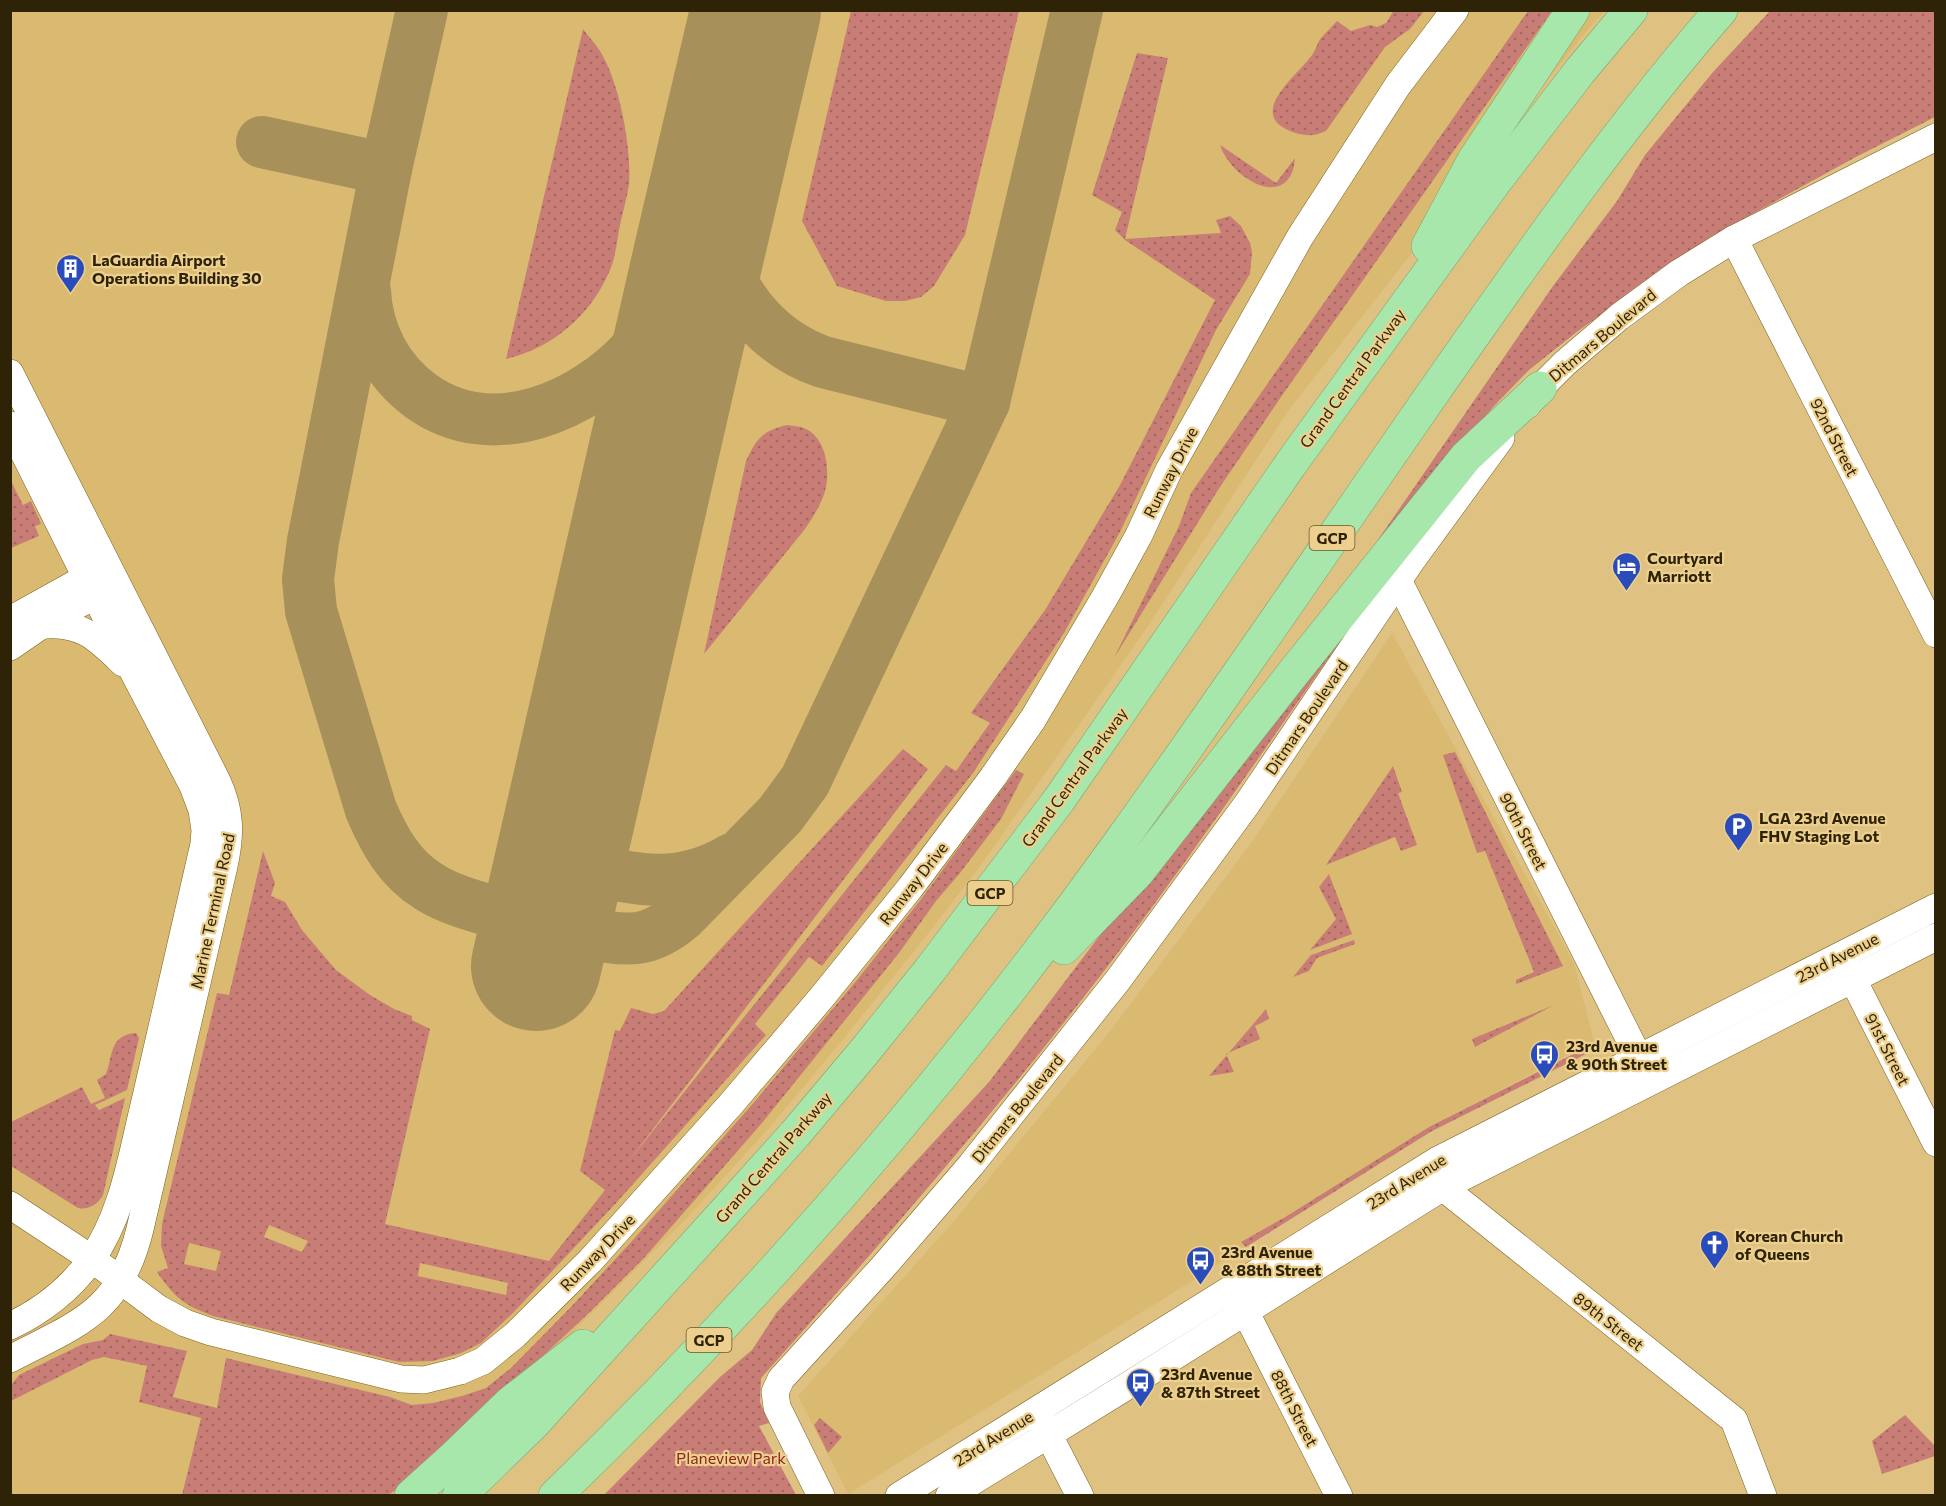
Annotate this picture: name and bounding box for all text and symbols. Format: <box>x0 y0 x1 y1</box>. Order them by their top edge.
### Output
place label: LaGuardia Airport Operations Building 30 <box>92 250 262 287</box>
building icon: LaGuardia Airport Operations Building 30 <box>55 252 87 294</box>
street label: Ditmars Boulevard <box>1545 285 1659 385</box>
street label: Grand Central Parkway <box>1295 305 1409 451</box>
street label: 92nd Street <box>1807 395 1863 480</box>
street label: Runway Drive <box>1139 423 1201 521</box>
road number: GCP <box>1310 526 1354 550</box>
place label: Courtyard Marriott <box>1647 548 1723 585</box>
hotel icon: Courtyard Marriott <box>1610 550 1642 592</box>
street label: Ditmars Boulevard <box>1261 656 1351 778</box>
street label: Grand Central Parkway <box>1017 704 1131 850</box>
street label: 90th Street <box>1496 789 1552 873</box>
place label: LGA 23rd Avenue FHV Staging Lot <box>1759 808 1886 845</box>
parking icon: LGA 23rd Avenue FHV Staging Lot <box>1722 810 1754 852</box>
street label: Marine Terminal Road <box>186 831 238 991</box>
street label: Runway Drive <box>875 838 951 928</box>
road number: GCP <box>968 881 1012 905</box>
street label: 23rd Avenue <box>1793 928 1881 986</box>
street label: 91st Street <box>1862 1010 1915 1089</box>
place label: 23rd Avenue & 90th Street <box>1566 1036 1667 1073</box>
bus stop icon: 23rd Avenue & 90th Street <box>1529 1038 1561 1080</box>
street label: Ditmars Boulevard <box>967 1050 1067 1166</box>
street label: Grand Central Parkway <box>711 1088 835 1226</box>
street label: 23rd Avenue <box>1363 1149 1449 1213</box>
street label: Runway Drive <box>556 1210 638 1294</box>
place label: Korean Church of Queens <box>1735 1226 1843 1263</box>
church icon: Korean Church of Queens <box>1698 1228 1730 1270</box>
place label: 23rd Avenue & 88th Street <box>1221 1242 1322 1279</box>
bus stop icon: 23rd Avenue & 88th Street <box>1184 1244 1216 1286</box>
street label: 89th Street <box>1570 1288 1648 1354</box>
road number: GCP <box>686 1328 732 1352</box>
place label: 23rd Avenue & 87th Street <box>1161 1364 1260 1401</box>
bus stop icon: 23rd Avenue & 87th Street <box>1124 1366 1156 1408</box>
street label: 88th Street <box>1268 1367 1323 1450</box>
street label: 23rd Avenue <box>950 1406 1036 1470</box>
park label: Planeview Park <box>676 1448 786 1467</box>

